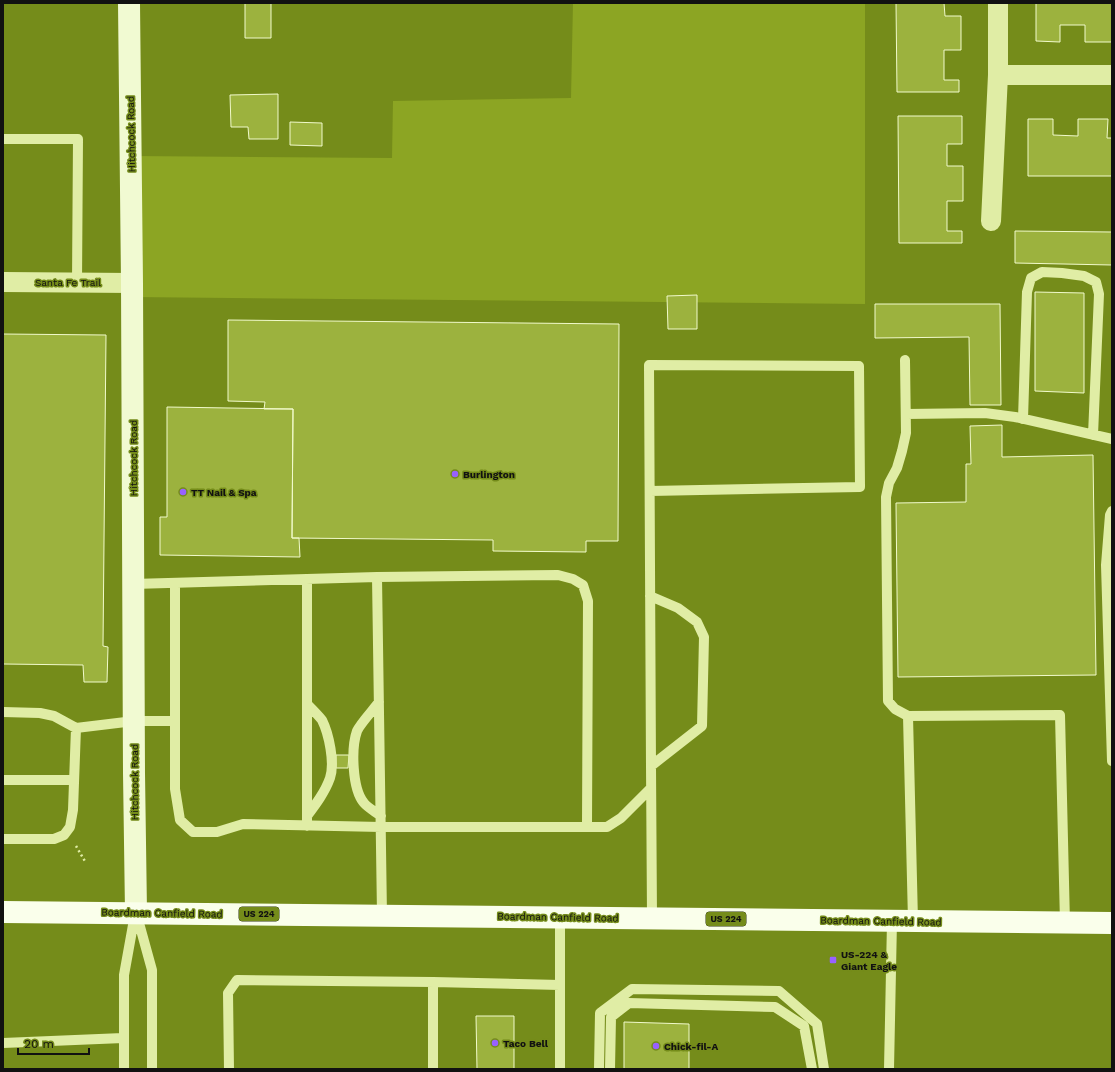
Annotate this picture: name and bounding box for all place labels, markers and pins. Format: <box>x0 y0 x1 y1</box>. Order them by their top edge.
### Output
marker: Burlington <box>450 469 460 479</box>
place label: Burlington <box>463 469 515 480</box>
marker: TT Nail & Spa <box>178 487 188 497</box>
place label: TT Nail & Spa <box>191 487 257 498</box>
place label: US-224 & Giant Eagle <box>841 949 897 972</box>
marker: US-224 & Giant Eagle <box>828 955 838 965</box>
marker: Taco Bell <box>490 1038 500 1048</box>
place label: Taco Bell <box>503 1038 549 1049</box>
marker: Chick-fil-A <box>651 1041 661 1051</box>
place label: Chick-fil-A <box>664 1041 718 1052</box>

